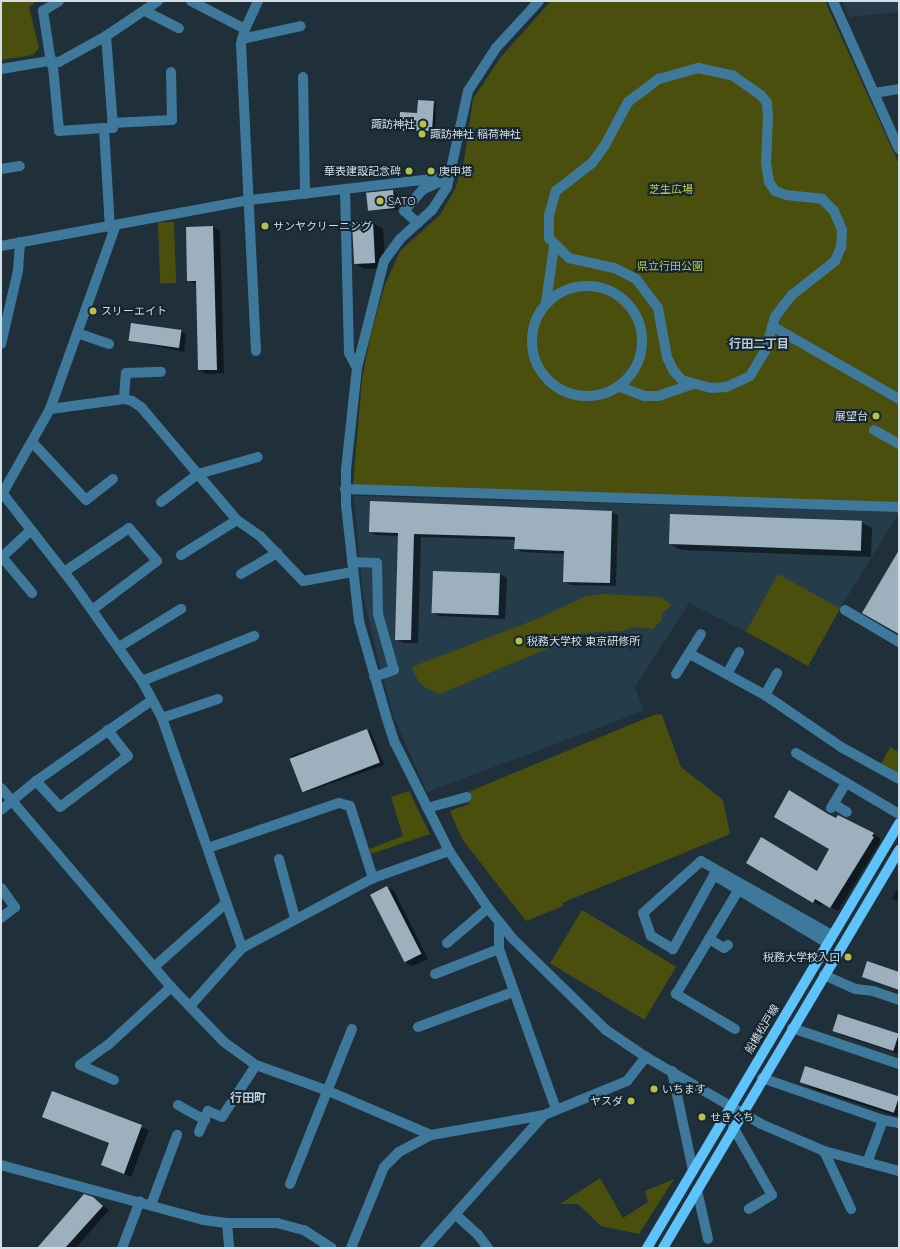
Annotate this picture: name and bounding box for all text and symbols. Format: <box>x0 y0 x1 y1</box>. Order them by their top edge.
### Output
place label: 諏訪神社 <box>371 117 415 131</box>
marker: 諏訪神社 <box>418 119 428 129</box>
place label: 諏訪神社 稲荷神社 <box>430 127 521 141</box>
marker: 諏訪神社 稲荷神社 <box>417 129 427 139</box>
place label: 華表建設記念碑 <box>324 164 401 178</box>
place label: 庚申塔 <box>439 164 472 178</box>
marker: 華表建設記念碑 <box>404 166 414 176</box>
marker: 庚申塔 <box>426 166 436 176</box>
park label: 芝生広場 <box>649 182 693 196</box>
place label: SATO <box>388 194 416 208</box>
marker: SATO <box>375 196 385 206</box>
place label: サンヤクリーニング <box>273 219 372 233</box>
marker: サンヤクリーニング <box>260 221 270 231</box>
park label: 県立行田公園 <box>637 259 703 273</box>
place label: スリーエイト <box>101 304 167 318</box>
marker: スリーエイト <box>88 306 98 316</box>
district label: 行田二丁目 <box>729 337 789 351</box>
place label: 展望台 <box>835 409 868 423</box>
marker: 展望台 <box>871 411 881 421</box>
place label: 税務大学校 東京研修所 <box>527 634 640 648</box>
marker: 税務大学校 東京研修所 <box>514 636 524 646</box>
place label: 税務大学校入口 <box>763 950 840 964</box>
marker: 税務大学校入口 <box>843 952 853 962</box>
street label: 船橋松戸線 <box>742 1002 782 1056</box>
place label: いちます <box>662 1082 706 1096</box>
marker: いちます <box>649 1084 659 1094</box>
district label: 行田町 <box>230 1091 266 1105</box>
place label: ヤスダ <box>590 1094 623 1108</box>
marker: ヤスダ <box>626 1096 636 1106</box>
place label: せきぐち <box>710 1110 754 1124</box>
marker: せきぐち <box>697 1112 707 1122</box>

